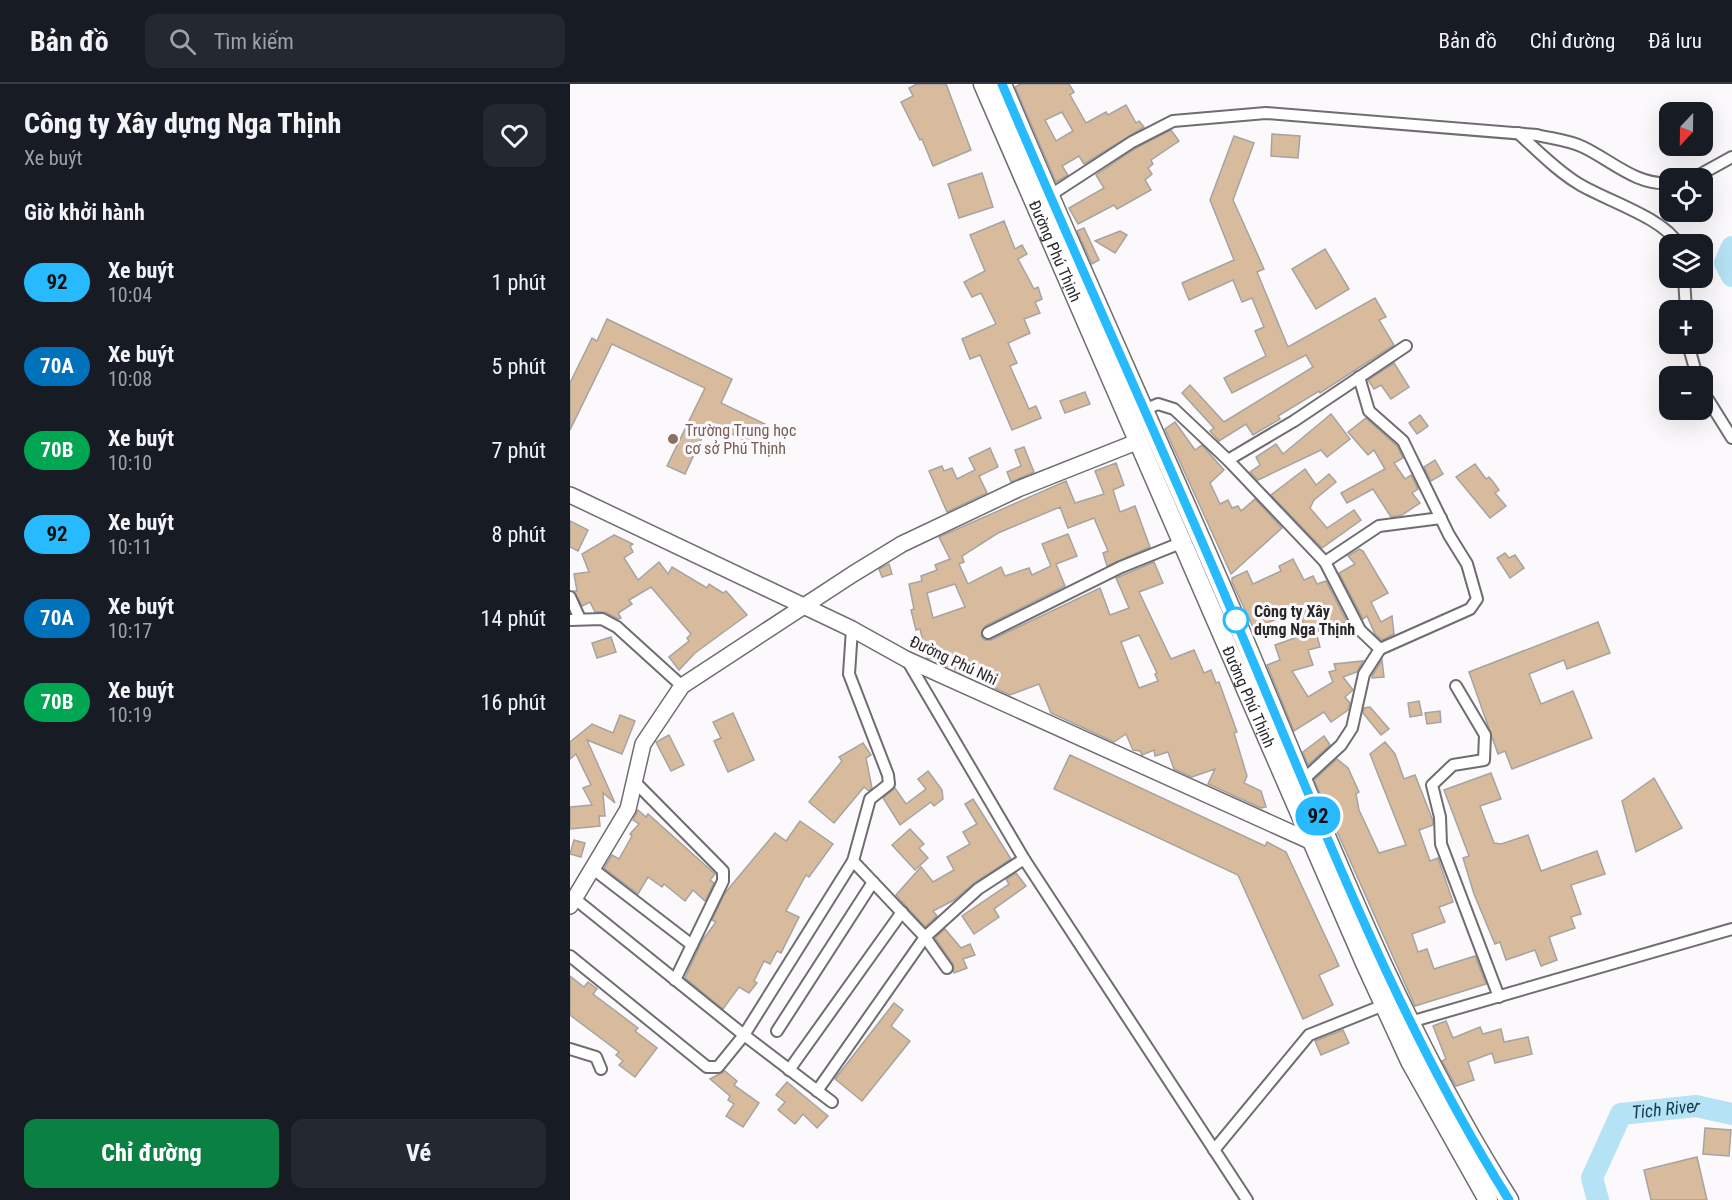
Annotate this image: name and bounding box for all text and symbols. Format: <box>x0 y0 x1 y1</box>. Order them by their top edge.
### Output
search box <box>145 14 565 68</box>
text: Bản đồ <box>30 25 109 58</box>
icon: search <box>166 25 199 58</box>
text: Tìm kiếm <box>214 29 294 54</box>
text: Bản đồ <box>1439 29 1497 53</box>
text: Chỉ đường <box>1530 29 1615 53</box>
text: Đã lưu <box>1648 29 1702 53</box>
north arrow <box>1659 102 1713 156</box>
map controls <box>1659 102 1713 420</box>
button: heart <box>483 104 546 167</box>
text: Công ty Xây dựng Nga Thịnh <box>24 107 341 140</box>
text: Xe buýt <box>24 146 83 170</box>
button: locate <box>1659 168 1713 222</box>
street label: Đường Phú Thịnh <box>1025 198 1085 305</box>
text: Giờ khởi hành <box>24 200 145 225</box>
button: layers <box>1659 234 1713 288</box>
text: Xe buýt <box>108 258 174 283</box>
text: 92 <box>46 270 68 294</box>
text: 1 phút <box>491 270 546 295</box>
text: 10:04 <box>108 283 152 307</box>
button: + <box>1659 300 1713 354</box>
text: Xe buýt <box>108 342 174 367</box>
text: 70A <box>40 354 74 378</box>
text: 5 phút <box>491 354 546 379</box>
button: − <box>1659 366 1713 420</box>
text: 10:08 <box>108 367 152 391</box>
place label: Trường Trung học cơ sở Phú Thịnh <box>685 421 796 458</box>
text: Xe buýt <box>108 426 174 451</box>
marker: Trường Trung học cơ sở Phú Thịnh <box>666 432 680 446</box>
text: 70B <box>40 438 74 462</box>
text: 7 phút <box>491 438 546 463</box>
text: 10:10 <box>108 451 152 475</box>
text: Xe buýt <box>108 510 174 535</box>
text: 92 <box>46 522 68 546</box>
text: 8 phút <box>491 522 546 547</box>
text: 10:11 <box>108 535 152 559</box>
text: Xe buýt <box>108 594 174 619</box>
place label: Công ty Xây dựng Nga Thịnh <box>1254 602 1355 639</box>
text: 70A <box>40 606 74 630</box>
text: 14 phút <box>481 606 546 631</box>
marker: Công ty Xây dựng Nga Thịnh <box>1223 607 1249 633</box>
text: 10:17 <box>108 619 152 643</box>
street label: Đường Phú Nhi <box>907 632 1001 689</box>
street label: Đường Phú Thịnh <box>1218 643 1279 750</box>
text: Xe buýt <box>108 678 174 703</box>
text: 70B <box>40 690 74 714</box>
text: 16 phút <box>481 690 546 715</box>
text: 10:19 <box>108 703 152 727</box>
line badge: 92 <box>1291 796 1345 836</box>
text: 92 <box>1307 804 1329 828</box>
water label: Tich River <box>1631 1095 1702 1123</box>
button: Chỉ đường <box>24 1119 279 1188</box>
button: Vé <box>291 1119 546 1188</box>

